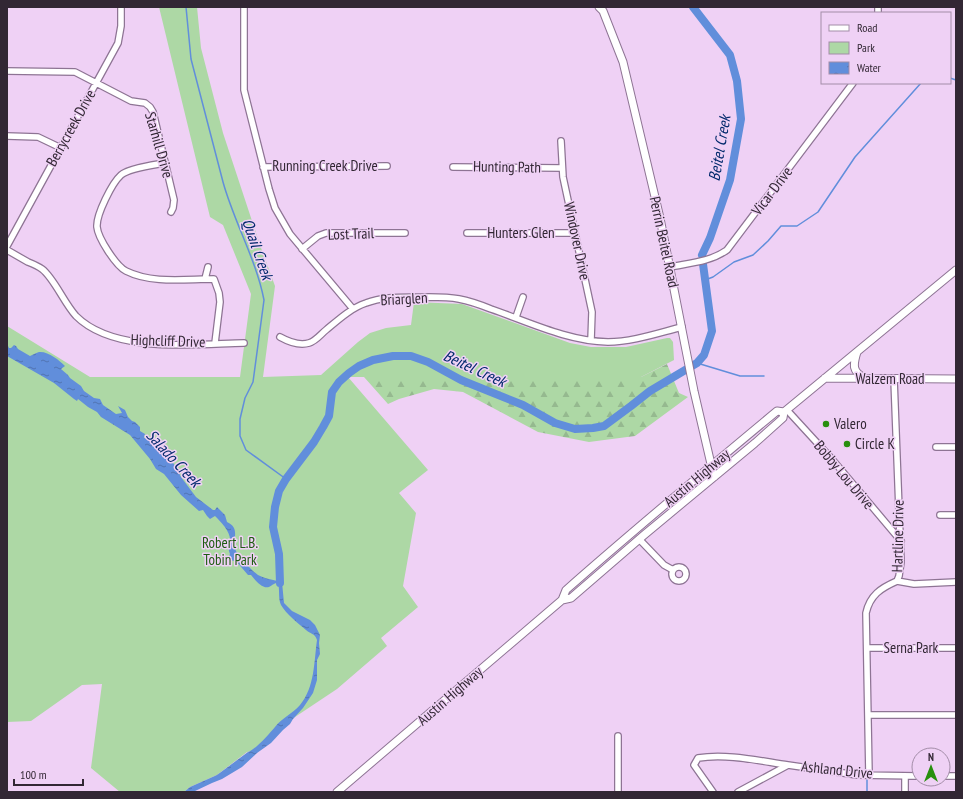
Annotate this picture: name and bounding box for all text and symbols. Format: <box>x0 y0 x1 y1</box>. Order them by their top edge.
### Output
legend <box>821 12 951 84</box>
text: Road <box>857 20 877 35</box>
text: Park <box>857 40 875 55</box>
text: Water <box>857 60 882 75</box>
street label: Berrycreek Drive <box>42 86 99 169</box>
street label: Starhill Drive <box>141 110 178 180</box>
water label: Beitel Creek <box>703 112 735 182</box>
street label: Running Creek Drive <box>272 156 378 175</box>
street label: Hunting Path <box>473 156 541 177</box>
street label: Vicar Drive <box>747 163 796 220</box>
street label: Perrin Beitel Road <box>646 195 683 289</box>
street label: Windover Drive <box>560 200 595 282</box>
water label: Quail Creek <box>238 216 278 284</box>
street label: Lost Trail <box>328 223 375 244</box>
street label: Hunters Glen <box>487 223 555 242</box>
street label: Briarglen <box>380 288 428 309</box>
street label: Highcliff Drive <box>130 330 206 351</box>
water label: Beitel Creek <box>441 345 511 392</box>
street label: Walzem Road <box>855 369 925 388</box>
place label: Valero <box>833 414 867 433</box>
marker: Valero <box>821 419 831 429</box>
water label: Salado Creek <box>142 425 207 492</box>
place label: Circle K <box>855 434 895 453</box>
street label: Bobby Lou Drive <box>810 436 879 513</box>
marker: Circle K <box>842 439 852 449</box>
street label: Austin Highway <box>660 444 734 511</box>
street label: Hartline Drive <box>887 500 908 572</box>
park label: Robert L.B. Tobin Park <box>202 533 258 569</box>
street label: Serna Park <box>884 638 939 657</box>
street label: Austin Highway <box>413 662 487 729</box>
north arrow <box>911 747 951 787</box>
text: N <box>928 750 934 764</box>
street label: Ashland Drive <box>800 756 874 783</box>
scale bar <box>14 761 83 787</box>
text: 100 m <box>20 767 47 782</box>

